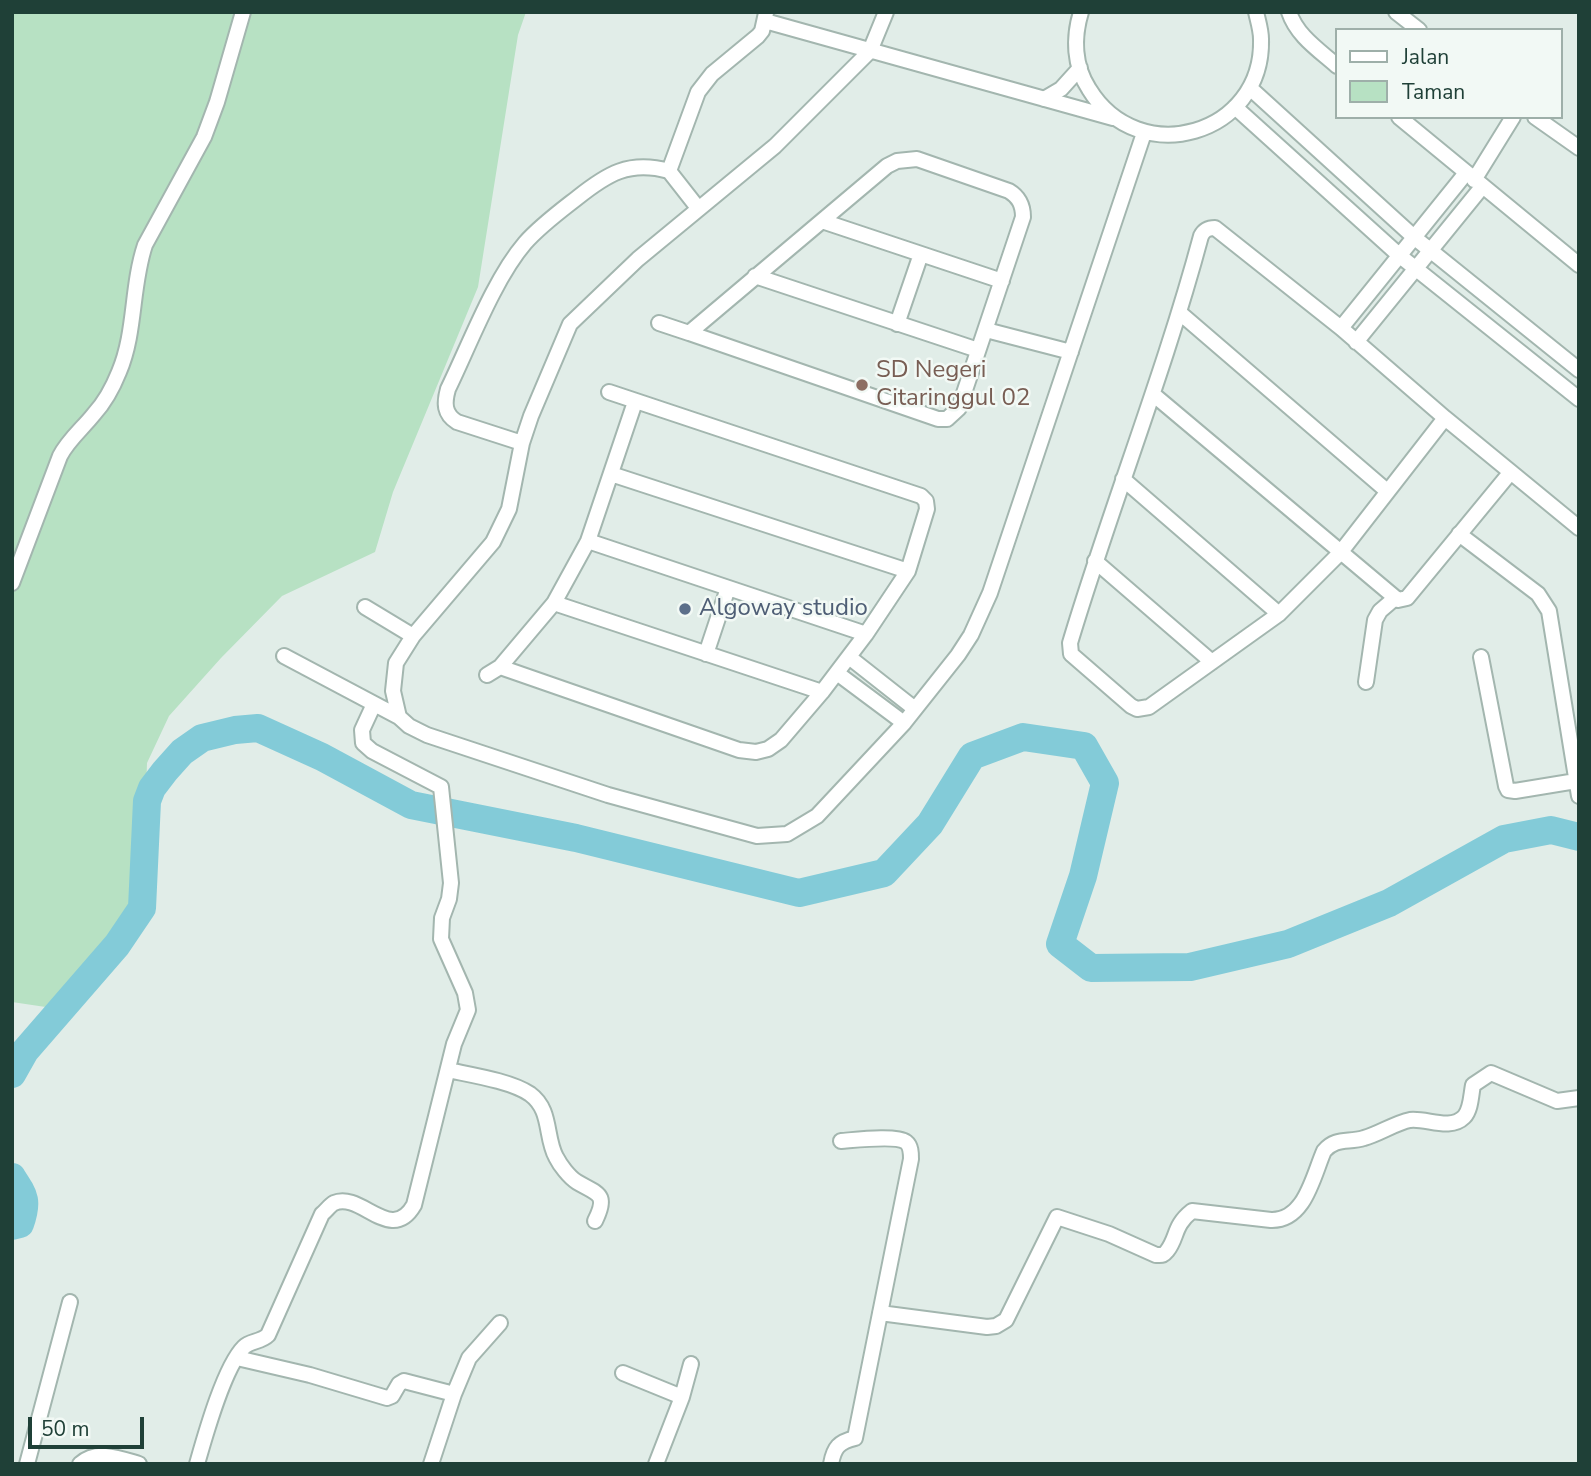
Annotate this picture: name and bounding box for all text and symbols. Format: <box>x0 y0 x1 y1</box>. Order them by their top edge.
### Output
legend <box>1336 28 1563 119</box>
text: Jalan <box>1402 43 1449 71</box>
text: Taman <box>1402 78 1465 106</box>
place label: SD Negeri Citaringgul 02 <box>876 357 1030 413</box>
marker: SD Negeri Citaringgul 02 <box>854 377 870 393</box>
place label: Algoway studio <box>699 595 868 623</box>
marker: Algoway studio <box>677 601 693 617</box>
scale bar <box>32 1402 147 1446</box>
text: 50 m <box>41 1415 90 1443</box>

